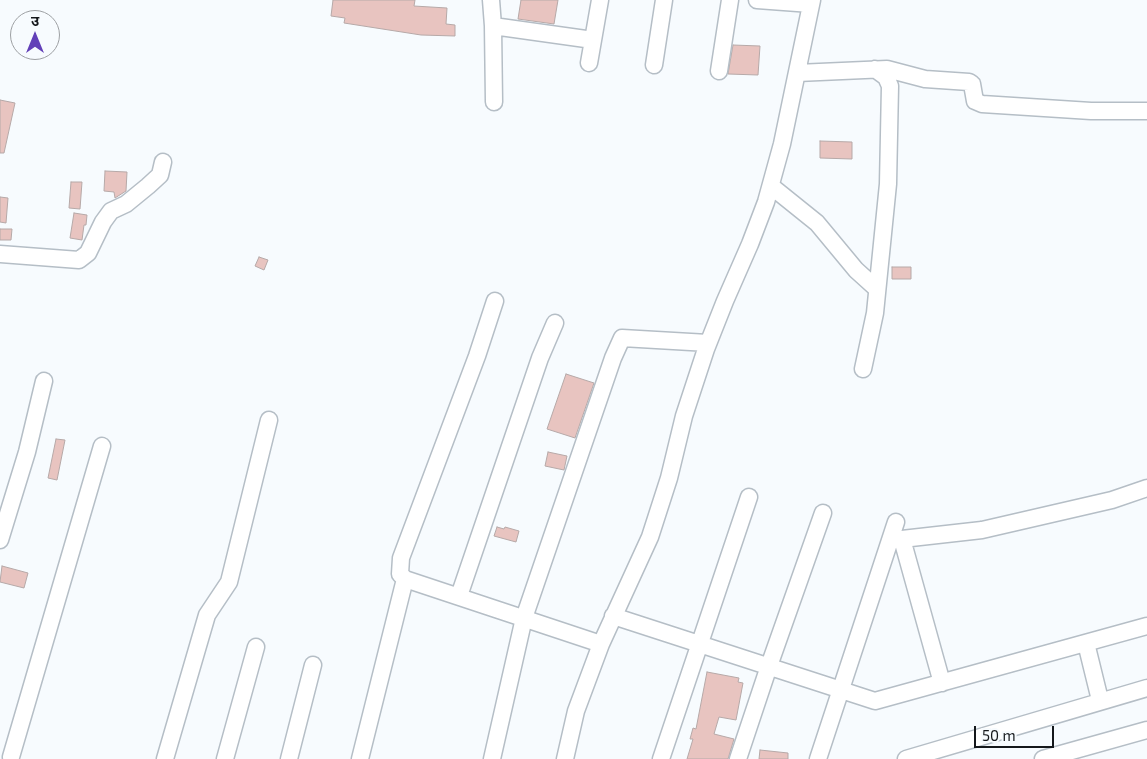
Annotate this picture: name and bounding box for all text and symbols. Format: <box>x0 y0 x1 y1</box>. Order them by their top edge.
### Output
north arrow <box>10 10 60 60</box>
text: उ <box>31 12 39 29</box>
scale bar <box>977 716 1057 748</box>
text: 50 m <box>982 726 1016 744</box>

